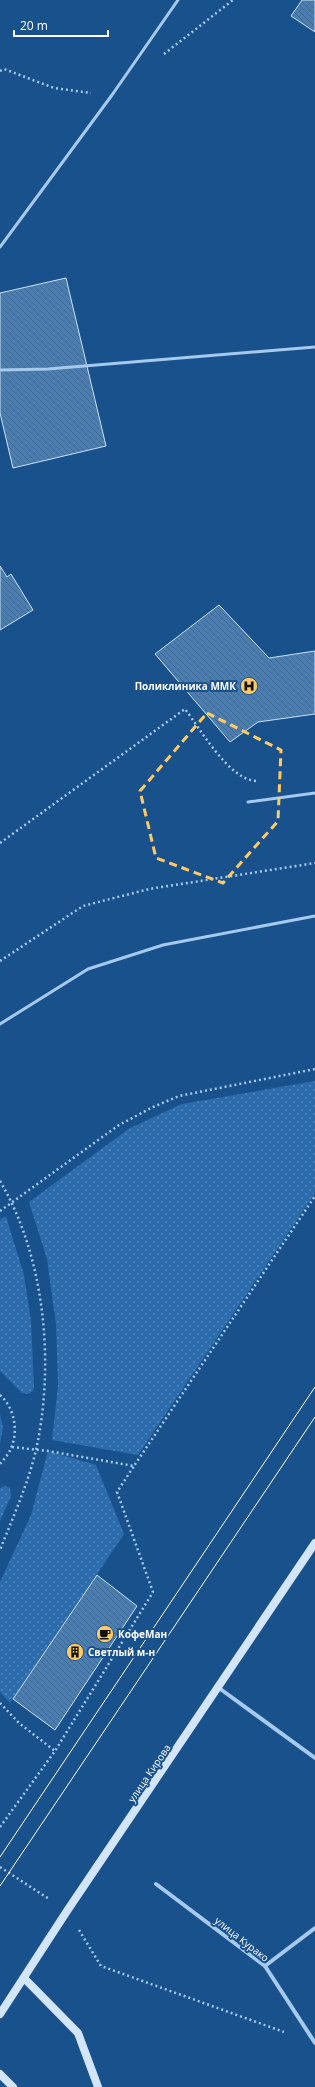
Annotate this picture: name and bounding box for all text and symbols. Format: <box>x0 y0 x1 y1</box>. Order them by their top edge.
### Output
scale bar <box>14 12 108 38</box>
text: 20 m <box>20 17 48 34</box>
hospital icon: Поликлиника ММК <box>239 676 259 696</box>
place label: Поликлиника ММК <box>135 679 236 693</box>
cafe icon: КофеМан <box>95 1624 115 1644</box>
place label: КофеМан <box>118 1627 167 1641</box>
building icon: Светлый м-н <box>65 1642 85 1662</box>
place label: Светлый м-н <box>88 1645 155 1659</box>
street label: улица Кирова <box>124 1741 174 1805</box>
street label: улица Курако <box>212 1913 272 1965</box>

